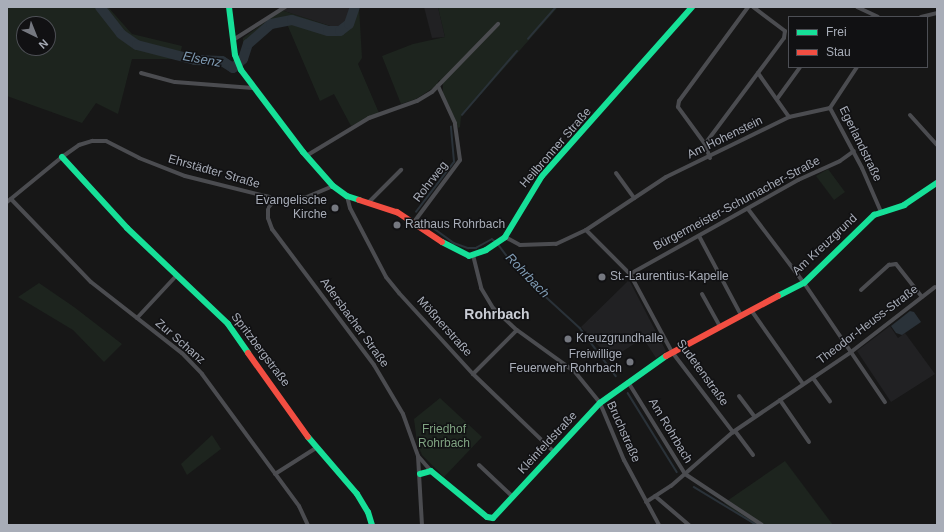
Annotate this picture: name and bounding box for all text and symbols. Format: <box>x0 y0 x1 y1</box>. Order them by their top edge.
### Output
north arrow <box>16 16 56 56</box>
legend <box>788 16 928 68</box>
text: Frei <box>826 25 847 39</box>
text: N <box>37 37 51 51</box>
text: Stau <box>826 45 851 59</box>
water label: Elsenz <box>181 49 223 71</box>
street label: Egerlandstraße <box>836 104 884 184</box>
street label: Heilbronner Straße <box>517 105 595 191</box>
street label: Am Hohenstein <box>685 114 765 162</box>
street label: Ehrstädter Straße <box>166 152 262 192</box>
street label: Bürgermeister-Schumacher-Straße <box>651 154 823 254</box>
street label: Rohrweg <box>411 159 451 205</box>
place label: Evangelische Kirche <box>256 194 327 222</box>
marker: Evangelische Kirche <box>330 203 340 213</box>
street label: Am Kreuzgrund <box>790 211 860 279</box>
place label: Rathaus Rohrbach <box>405 218 505 232</box>
marker: Rathaus Rohrbach <box>392 220 402 230</box>
water label: Rohrbach <box>502 250 552 302</box>
place label: St.-Laurentius-Kapelle <box>610 270 729 284</box>
marker: St.-Laurentius-Kapelle <box>597 272 607 282</box>
street label: Adersbacher Straße <box>317 275 391 371</box>
street label: Theodor-Heuss-Straße <box>815 282 921 368</box>
street label: Mößnerstraße <box>413 294 475 360</box>
district label: Rohrbach <box>464 306 530 322</box>
street label: Spritzbergstraße <box>228 310 292 390</box>
street label: Zur Schanz <box>152 316 208 368</box>
place label: Kreuzgrundhalle <box>576 332 663 346</box>
marker: Kreuzgrundhalle <box>563 334 573 344</box>
street label: Sudetenstraße <box>673 337 731 409</box>
place label: Freiwillige Feuerwehr Rohrbach <box>509 348 622 376</box>
marker: Freiwillige Feuerwehr Rohrbach <box>625 357 635 367</box>
street label: Am Rohrbach <box>645 396 695 466</box>
street label: Bruchstraße <box>603 399 643 465</box>
street label: Kleinfeldstraße <box>515 409 581 477</box>
park label: Friedhof Rohrbach <box>418 423 470 451</box>

